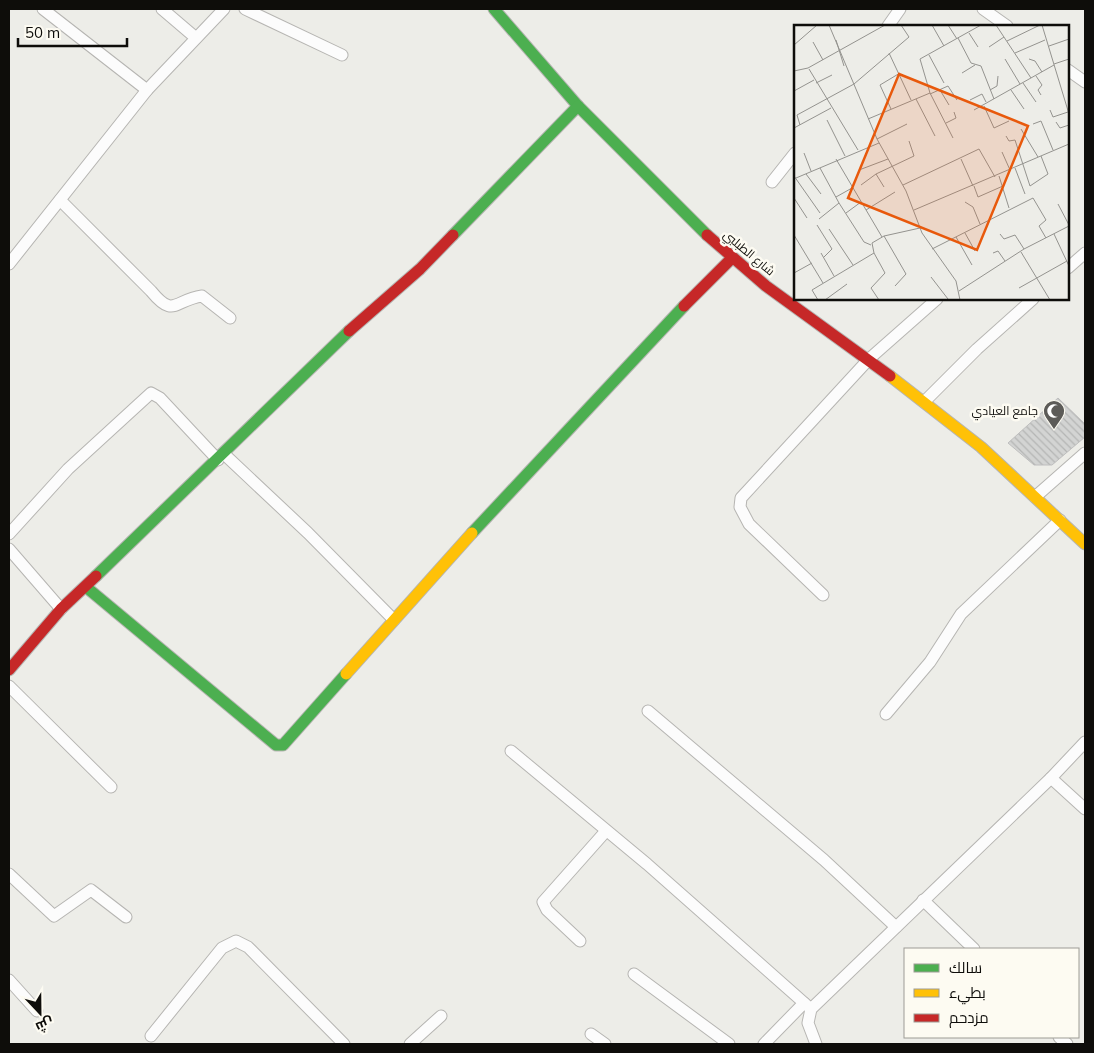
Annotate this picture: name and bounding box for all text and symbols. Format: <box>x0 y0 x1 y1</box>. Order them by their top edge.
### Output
scale bar <box>18 15 126 47</box>
text: 50 m <box>25 23 60 42</box>
inset map <box>794 25 1069 300</box>
street label: شارع الطبلبي <box>719 227 778 281</box>
mosque icon: جامع العيادي <box>1042 399 1066 430</box>
place label: جامع العيادي <box>972 403 1038 421</box>
legend <box>904 948 1079 1038</box>
text: سالك <box>949 958 982 977</box>
text: بطيء <box>949 983 986 1005</box>
north arrow <box>15 988 65 1038</box>
text: مزدحم <box>949 1008 989 1028</box>
text: ش <box>33 1013 57 1037</box>

